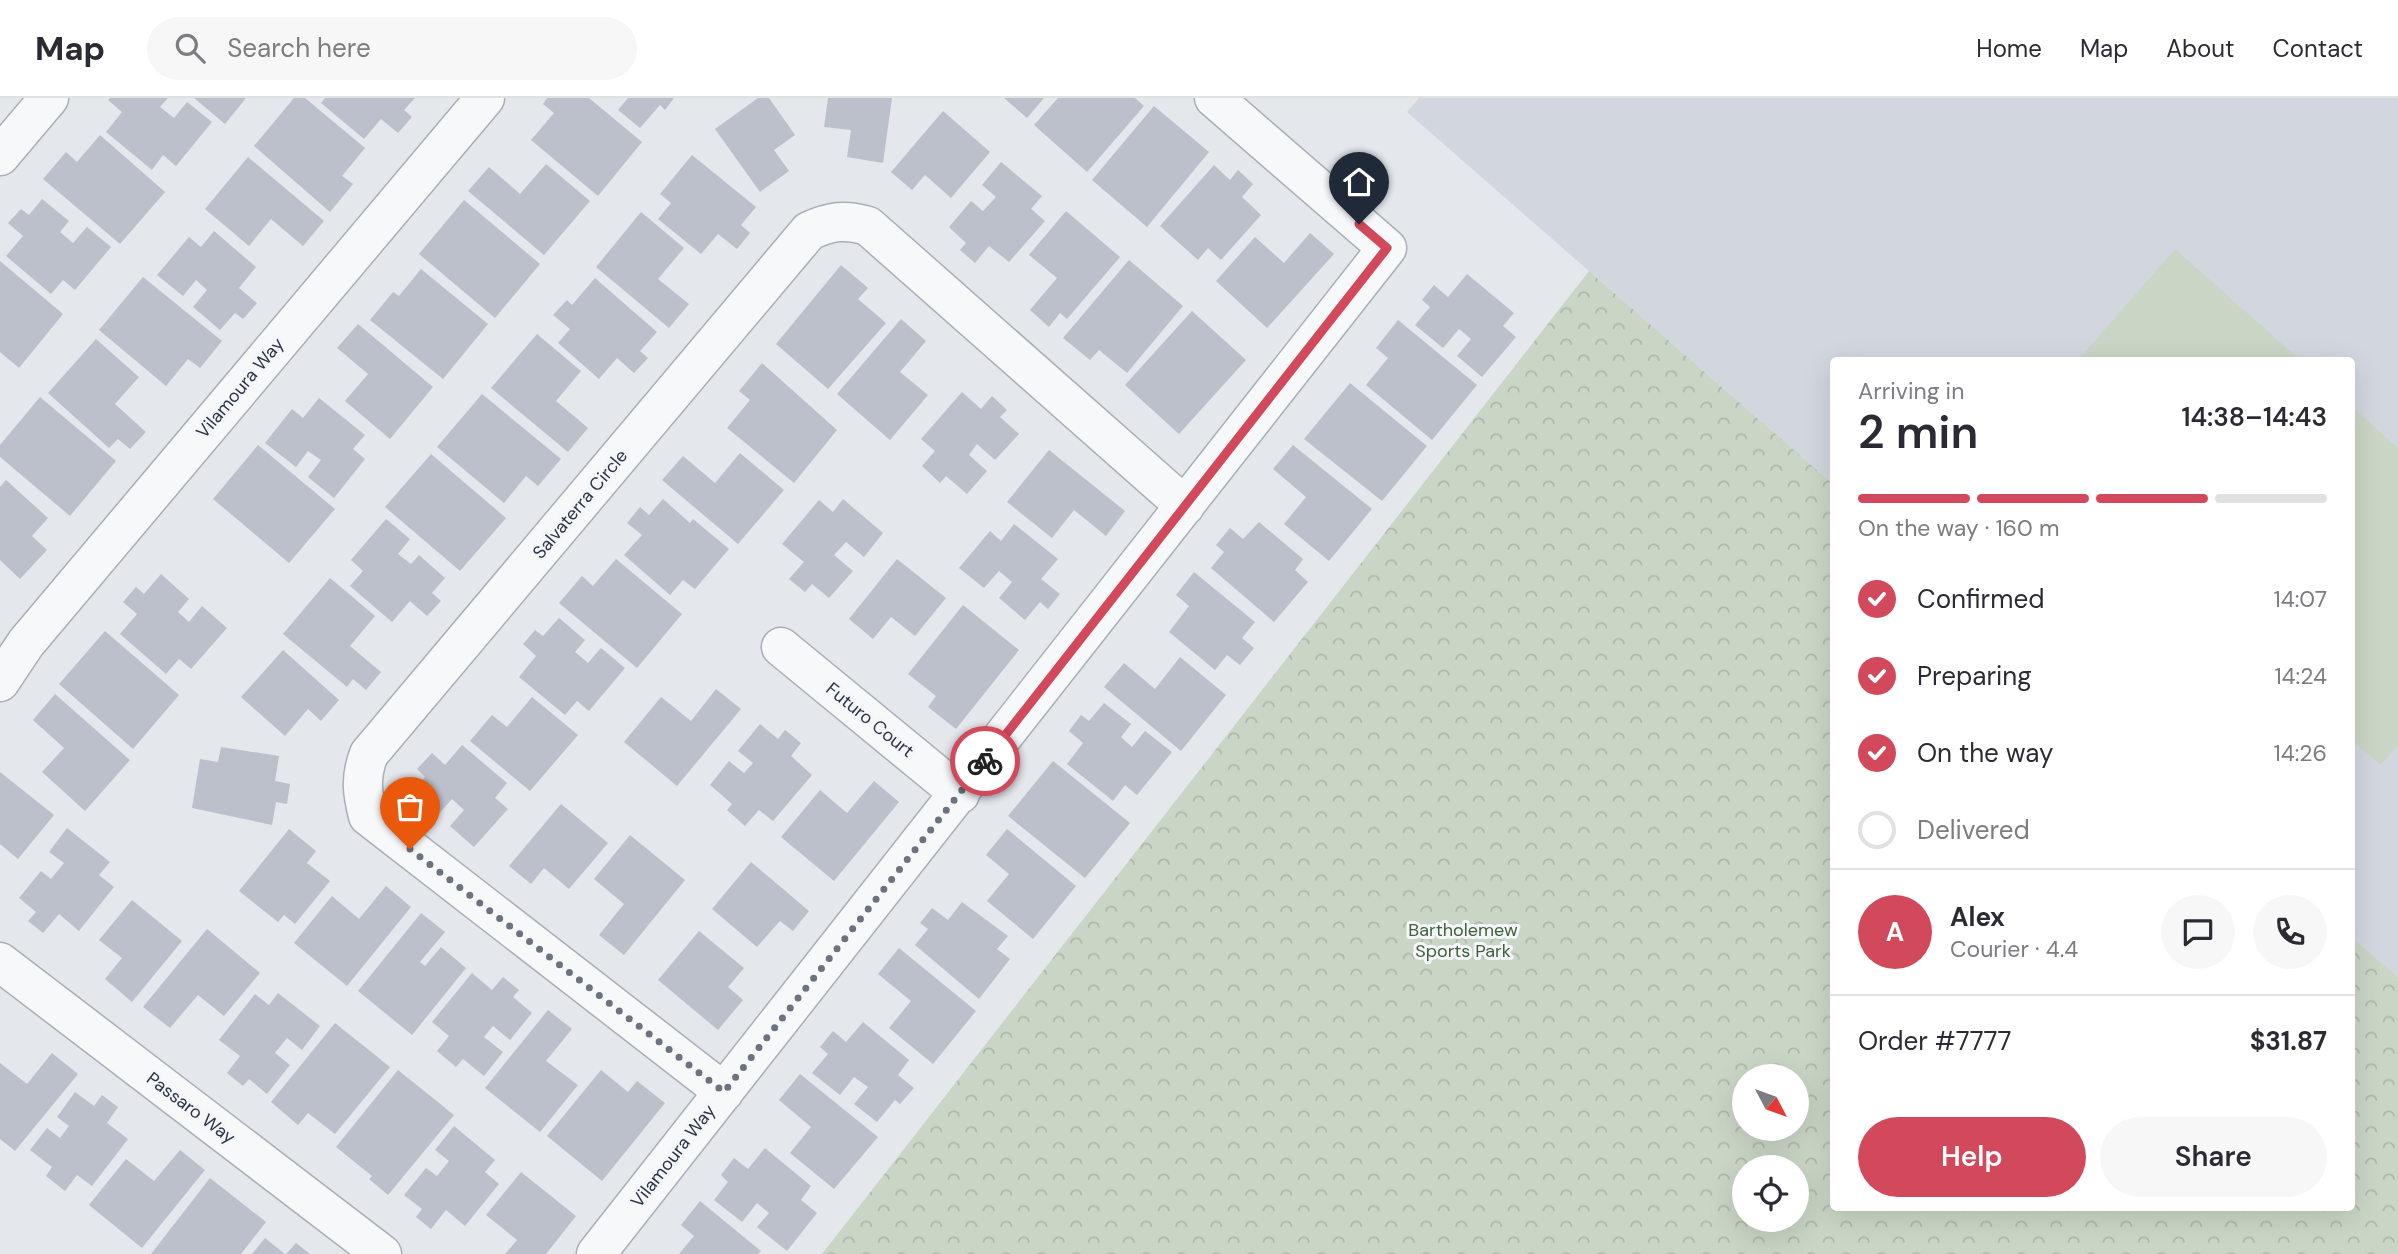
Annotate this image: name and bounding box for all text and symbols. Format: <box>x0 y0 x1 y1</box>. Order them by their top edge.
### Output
search box <box>147 17 637 80</box>
text: Map <box>35 27 105 70</box>
icon: search <box>171 29 209 67</box>
text: Search here <box>227 31 371 65</box>
text: Home <box>1976 33 2042 64</box>
text: Map <box>2080 33 2128 64</box>
text: About <box>2166 33 2235 64</box>
text: Contact <box>2273 33 2363 64</box>
pin <box>1329 152 1389 224</box>
icon: home <box>1340 163 1378 201</box>
street label: Vilamoura Way <box>191 333 289 443</box>
text: Arriving in <box>1858 376 1964 406</box>
text: 14:38–14:43 <box>2181 400 2327 434</box>
text: 2 min <box>1858 402 1978 462</box>
street label: Salvaterra Circle <box>527 444 633 564</box>
text: On the way · 160 m <box>1858 513 2059 543</box>
icon: check <box>1858 580 1896 618</box>
text: Confirmed <box>1917 582 2044 616</box>
text: 14:07 <box>2274 584 2327 614</box>
icon: check <box>1858 657 1896 695</box>
text: Preparing <box>1917 659 2032 693</box>
text: 14:24 <box>2274 661 2327 691</box>
street label: Futuro Court <box>821 677 919 763</box>
courier <box>950 726 1020 796</box>
icon: check <box>1858 734 1896 772</box>
text: On the way <box>1917 736 2053 770</box>
text: 14:26 <box>2274 738 2327 768</box>
icon: bike <box>966 742 1004 780</box>
pin <box>380 777 440 849</box>
icon: bag <box>391 788 429 826</box>
text: Delivered <box>1917 813 2030 847</box>
button: chat <box>2161 895 2235 969</box>
button: phone <box>2253 895 2327 969</box>
text: Alex <box>1950 900 2005 934</box>
text: A <box>1886 915 1904 949</box>
park label: Bartholemew Sports Park <box>1408 918 1518 963</box>
text: Courier · 4.4 <box>1950 934 2078 964</box>
text: Order #7777 <box>1858 1024 2011 1058</box>
text: $31.87 <box>2250 1024 2327 1058</box>
north arrow <box>1732 1064 1810 1141</box>
map controls <box>1732 1064 1809 1232</box>
street label: Passaro Way <box>142 1067 240 1149</box>
street label: Vilamoura Way <box>625 1100 721 1212</box>
button: Help <box>1858 1117 2086 1197</box>
button: Share <box>2100 1117 2327 1197</box>
button: locate <box>1732 1155 1809 1232</box>

